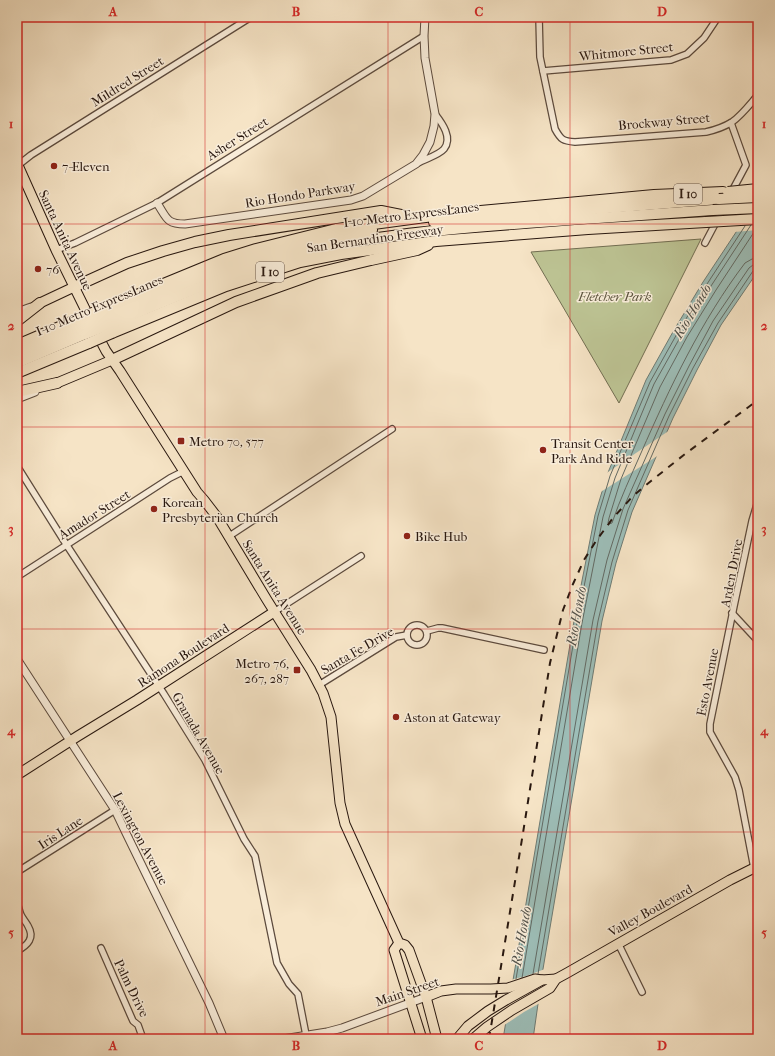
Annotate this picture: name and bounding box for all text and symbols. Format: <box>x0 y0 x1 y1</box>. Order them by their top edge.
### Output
text: A <box>108 4 118 19</box>
text: B <box>292 4 301 19</box>
text: C <box>475 4 484 19</box>
text: D <box>657 4 667 19</box>
street label: Whitmore Street <box>577 39 674 64</box>
street label: Mildred Street <box>88 53 166 110</box>
street label: Brockway Street <box>617 110 711 133</box>
street label: Asher Street <box>203 113 271 164</box>
text: 1 <box>9 116 14 131</box>
text: 1 <box>762 116 767 131</box>
place label: 7-Eleven <box>62 159 110 174</box>
marker: 7-Eleven <box>49 161 59 171</box>
street label: Rio Hondo Parkway <box>244 178 357 211</box>
road number: I 10 <box>674 184 702 204</box>
street label: Santa Anita Avenue <box>36 188 96 293</box>
street label: I-10 Metro ExpressLanes <box>342 199 480 230</box>
street label: San Bernardino Freeway <box>306 221 445 255</box>
place label: 76 <box>46 262 60 277</box>
road number: I 10 <box>256 262 284 282</box>
marker: 76 <box>33 264 43 274</box>
street label: I-10 Metro ExpressLanes <box>34 272 165 339</box>
water label: Rio Hondo <box>669 281 715 342</box>
park label: Fletcher Park <box>577 289 652 304</box>
text: 2 <box>8 318 15 333</box>
text: 2 <box>761 318 768 333</box>
place label: Metro 70, 577 <box>189 434 264 449</box>
marker: Metro 70, 577 <box>176 436 186 446</box>
place label: Transit Center Park And Ride <box>551 436 634 466</box>
marker: Transit Center Park And Ride <box>538 445 548 455</box>
street label: Amador Street <box>55 486 133 543</box>
place label: Korean Presbyterian Church <box>162 495 279 525</box>
marker: Korean Presbyterian Church <box>149 504 159 514</box>
text: 3 <box>8 521 14 537</box>
text: 3 <box>761 521 767 537</box>
place label: Bike Hub <box>415 529 467 544</box>
marker: Bike Hub <box>402 531 412 541</box>
street label: Santa Anita Avenue <box>239 537 310 638</box>
street label: Arden Drive <box>717 537 746 610</box>
water label: Rio Hondo <box>563 585 590 648</box>
street label: Ramona Boulevard <box>135 620 233 691</box>
street label: Santa Fe Drive <box>318 623 397 677</box>
street label: Esto Avenue <box>694 646 722 717</box>
place label: Metro 76, 267, 287 <box>235 656 289 686</box>
marker: Metro 76, 267, 287 <box>292 665 302 675</box>
street label: Granada Avenue <box>169 690 228 777</box>
place label: Aston at Gateway <box>403 710 502 725</box>
marker: Aston at Gateway <box>391 712 401 722</box>
text: 4 <box>6 723 16 739</box>
text: 4 <box>759 723 769 739</box>
street label: Lexington Avenue <box>110 789 172 888</box>
street label: Iris Lane <box>35 812 86 852</box>
street label: Valley Boulevard <box>605 881 696 940</box>
water label: Rio Hondo <box>508 905 535 968</box>
text: 5 <box>8 925 14 940</box>
text: 5 <box>761 925 767 940</box>
street label: Palm Drive <box>111 957 152 1020</box>
street label: Main Street <box>373 973 441 1009</box>
text: A <box>108 1038 118 1053</box>
text: B <box>292 1038 301 1053</box>
text: C <box>475 1038 484 1053</box>
text: D <box>657 1038 667 1053</box>

